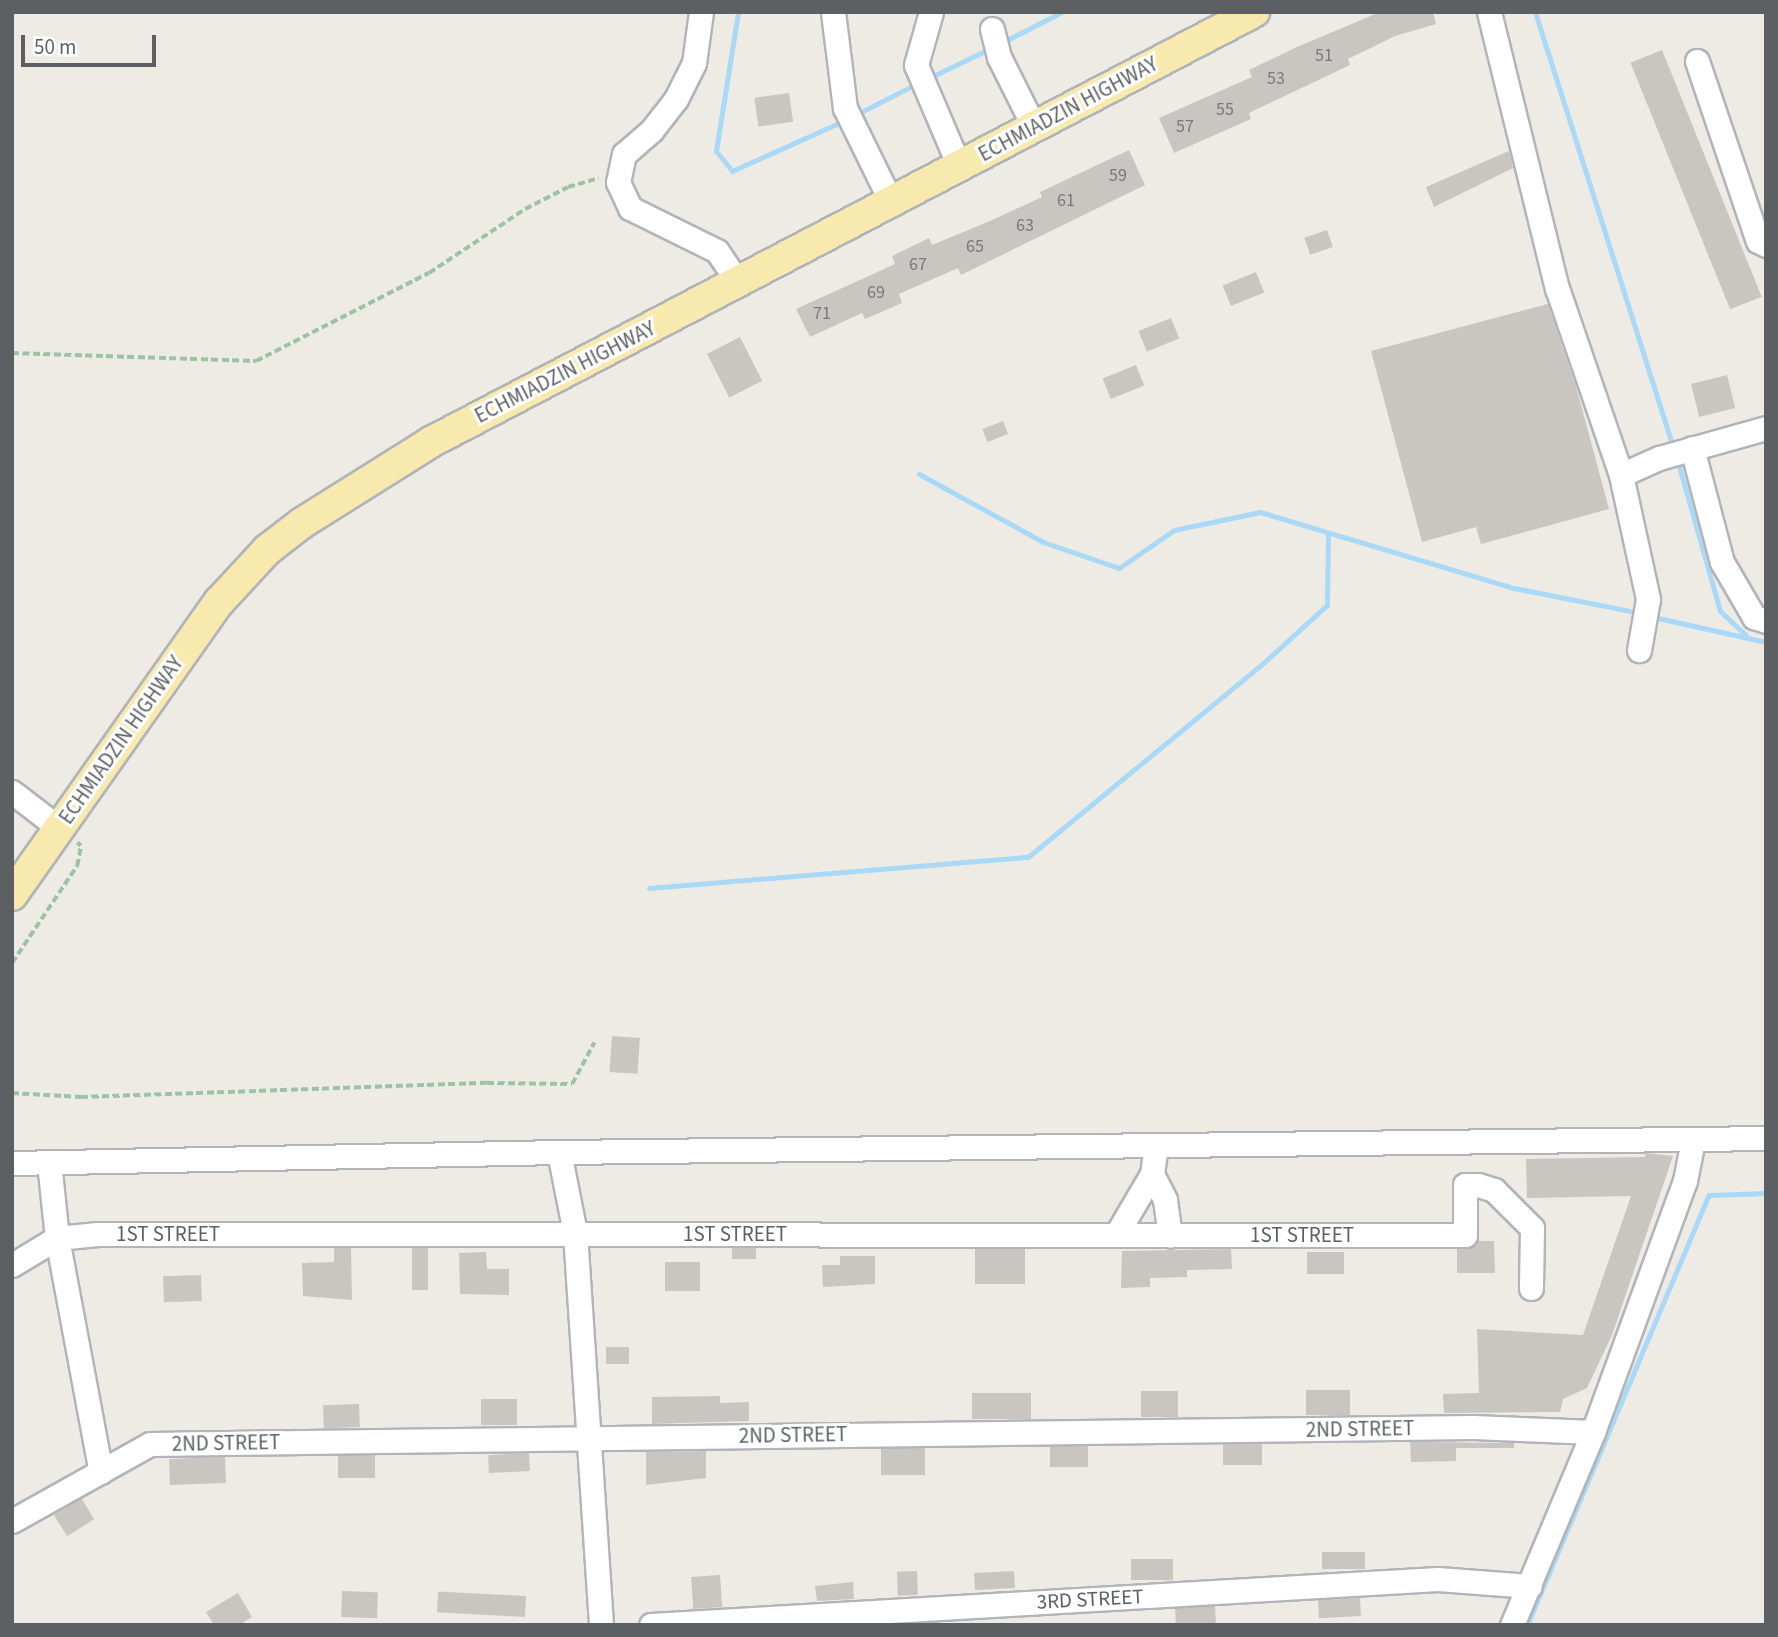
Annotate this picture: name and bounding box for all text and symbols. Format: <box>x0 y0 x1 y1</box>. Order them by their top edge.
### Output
scale bar <box>24 21 159 65</box>
text: 50 m <box>34 32 76 62</box>
house number: 51 <box>1315 45 1333 67</box>
street label: ECHMIADZIN HIGHWAY <box>974 51 1162 167</box>
house number: 53 <box>1267 68 1285 90</box>
house number: 55 <box>1216 99 1234 121</box>
house number: 57 <box>1176 116 1194 138</box>
house number: 59 <box>1109 165 1127 187</box>
house number: 61 <box>1057 190 1075 212</box>
house number: 63 <box>1016 215 1034 237</box>
house number: 65 <box>966 236 984 258</box>
house number: 67 <box>909 254 927 276</box>
house number: 69 <box>867 282 885 304</box>
house number: 71 <box>813 303 831 325</box>
street label: ECHMIADZIN HIGHWAY <box>470 315 660 429</box>
street label: ECHMIADZIN HIGHWAY <box>53 651 189 829</box>
street label: 1ST STREET <box>116 1221 220 1247</box>
street label: 1ST STREET <box>683 1221 787 1247</box>
street label: 1ST STREET <box>1250 1222 1354 1248</box>
street label: 2ND STREET <box>1306 1415 1414 1443</box>
street label: 2ND STREET <box>739 1421 847 1449</box>
street label: 2ND STREET <box>172 1429 280 1457</box>
street label: 3RD STREET <box>1036 1584 1144 1614</box>

